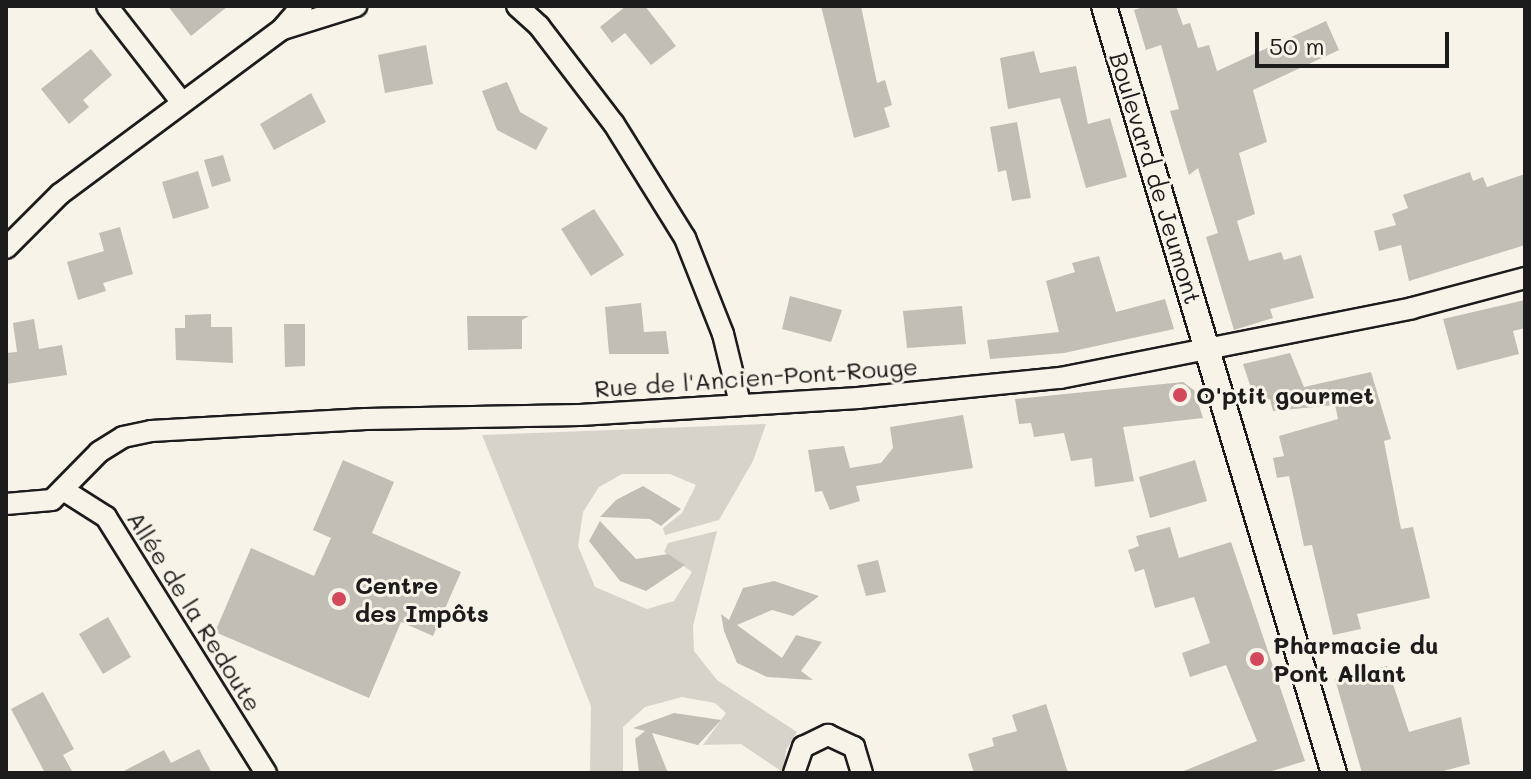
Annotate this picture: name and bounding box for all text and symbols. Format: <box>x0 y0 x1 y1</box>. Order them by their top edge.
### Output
scale bar <box>1259 16 1453 66</box>
text: 50 m <box>1269 30 1325 61</box>
street label: Boulevard de Jeumont <box>1104 49 1208 307</box>
street label: Rue de l'Ancien-Pont-Rouge <box>593 351 919 403</box>
place label: O'ptit gourmet <box>1196 381 1374 409</box>
marker: O'ptit gourmet <box>1171 386 1189 404</box>
street label: Allée de la Redoute <box>122 506 268 716</box>
place label: Centre des Impôts <box>355 571 489 627</box>
marker: Centre des Impôts <box>330 590 348 608</box>
place label: Pharmacie du Pont Allant <box>1273 631 1439 687</box>
marker: Pharmacie du Pont Allant <box>1248 650 1266 668</box>

